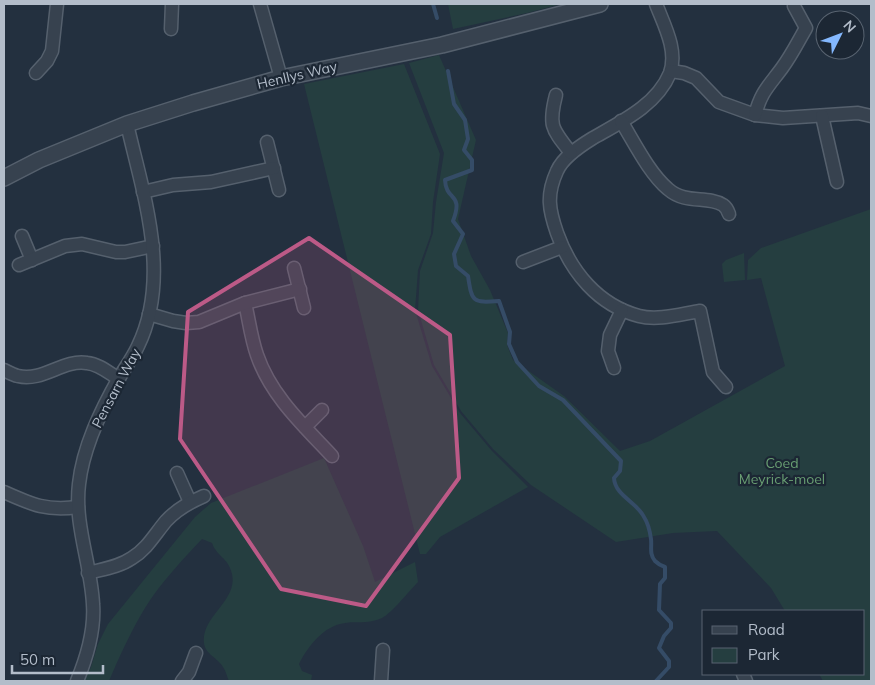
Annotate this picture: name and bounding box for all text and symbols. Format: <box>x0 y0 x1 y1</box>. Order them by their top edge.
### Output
north arrow <box>815 10 865 60</box>
text: N <box>839 16 860 36</box>
street label: Henllys Way <box>255 57 339 93</box>
street label: Pensarn Way <box>88 345 145 431</box>
park label: Coed Meyrick-moel <box>739 454 825 488</box>
legend <box>702 610 865 675</box>
text: Road <box>748 620 785 639</box>
scale bar <box>12 642 104 674</box>
text: Park <box>748 645 780 664</box>
text: 50 m <box>20 650 55 669</box>

